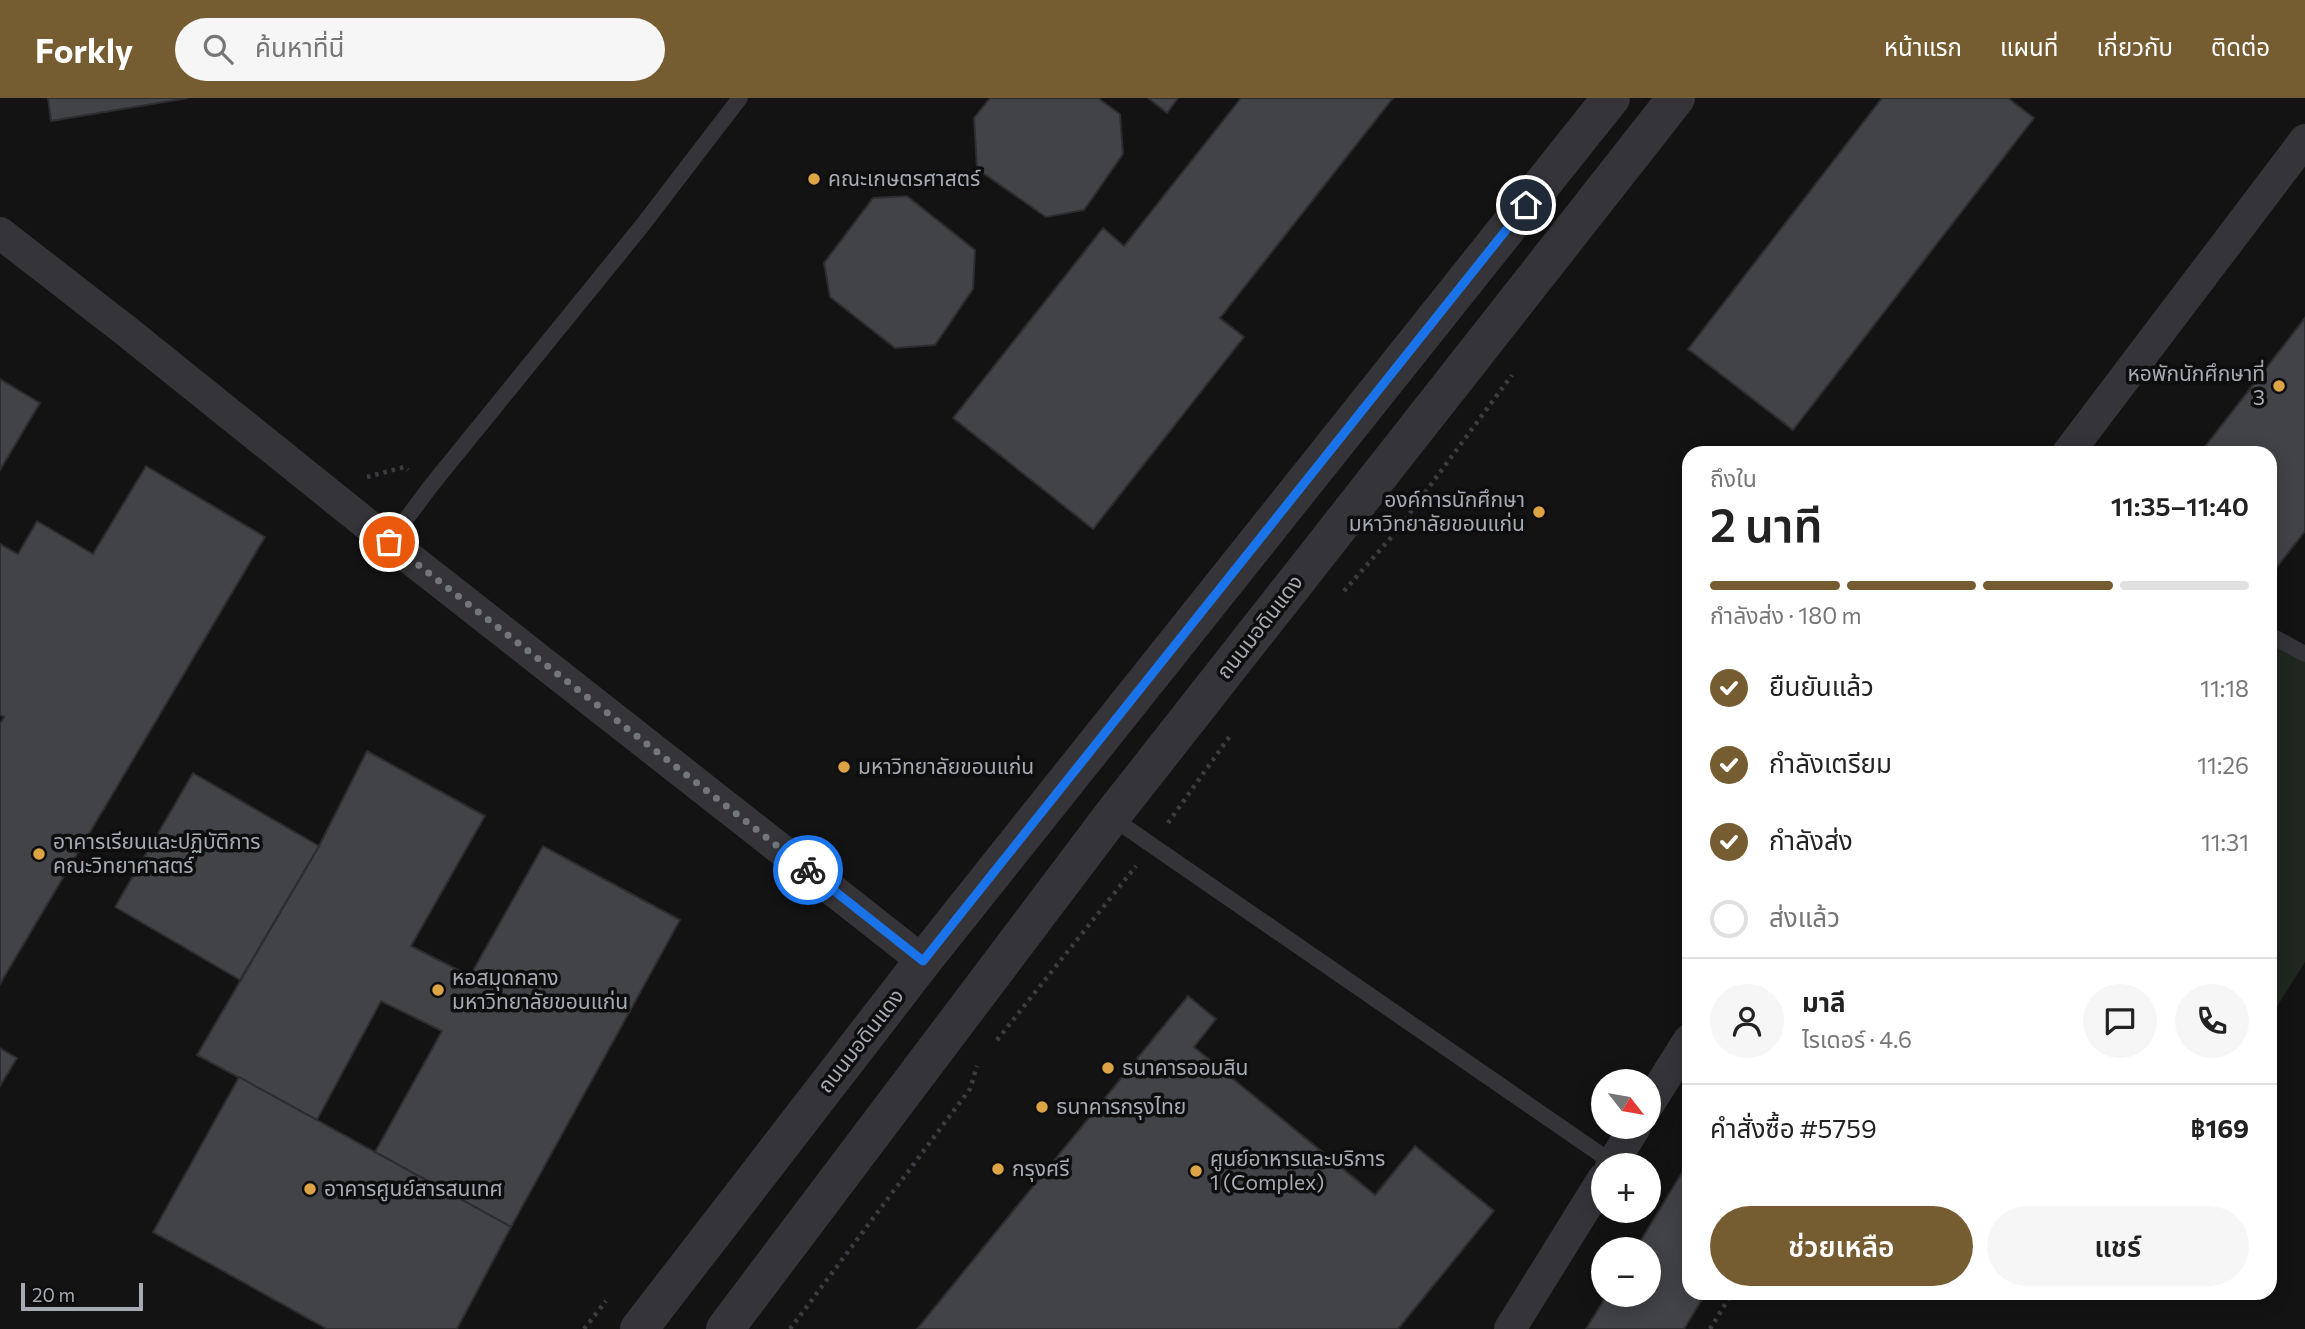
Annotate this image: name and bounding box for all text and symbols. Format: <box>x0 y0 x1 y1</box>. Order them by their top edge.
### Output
search box <box>175 18 665 81</box>
text: Forkly <box>35 29 133 70</box>
icon: search <box>199 30 237 68</box>
text: ค้นหาที่นี่ <box>255 31 345 62</box>
text: หน้าแรก <box>1884 32 1962 61</box>
text: แผนที่ <box>2000 32 2058 61</box>
text: เกี่ยวกับ <box>2096 32 2173 61</box>
text: ติดต่อ <box>2211 32 2270 61</box>
place label: คณะเกษตรศาสตร์ <box>828 165 981 190</box>
marker: คณะเกษตรศาสตร์ <box>806 171 822 187</box>
pin <box>1496 175 1556 235</box>
icon: home <box>1507 186 1545 224</box>
place label: หอพักนักศึกษาที่ 3 <box>2127 359 2265 409</box>
marker: หอพักนักศึกษาที่ 3 <box>2271 378 2287 394</box>
text: ถึงใน <box>1710 464 1757 492</box>
place label: องค์การนักศึกษา มหาวิทยาลัยขอนแก่น <box>1349 486 1525 535</box>
text: 11:35–11:40 <box>2111 490 2249 521</box>
text: 2 นาที <box>1710 495 1822 551</box>
marker: องค์การนักศึกษา มหาวิทยาลัยขอนแก่น <box>1531 504 1547 520</box>
pin <box>359 512 419 572</box>
icon: bag <box>370 523 408 561</box>
street label: ถนนมอดินแดง <box>1210 569 1307 683</box>
text: กำลังส่ง · 180 m <box>1710 601 1862 629</box>
icon: check <box>1710 669 1748 707</box>
text: ยืนยันแล้ว <box>1769 670 1874 701</box>
text: 11:18 <box>2200 674 2249 702</box>
icon: check <box>1710 746 1748 784</box>
text: กำลังเตรียม <box>1769 747 1892 778</box>
text: 11:26 <box>2197 751 2249 779</box>
place label: มหาวิทยาลัยขอนแก่น <box>858 753 1034 778</box>
marker: มหาวิทยาลัยขอนแก่น <box>836 759 852 775</box>
icon: check <box>1710 823 1748 861</box>
text: กำลังส่ง <box>1769 824 1853 855</box>
place label: อาคารเรียนและปฏิบัติการ คณะวิทยาศาสตร์ <box>53 828 260 877</box>
text: 11:31 <box>2201 828 2249 856</box>
courier <box>773 835 843 905</box>
marker: อาคารเรียนและปฏิบัติการ คณะวิทยาศาสตร์ <box>31 846 47 862</box>
icon: bike <box>789 851 827 889</box>
text: ส่งแล้ว <box>1769 901 1840 932</box>
place label: หอสมุดกลาง มหาวิทยาลัยขอนแก่น <box>452 964 628 1013</box>
marker: หอสมุดกลาง มหาวิทยาลัยขอนแก่น <box>430 982 446 998</box>
street label: ถนนมอดินแดง <box>811 983 908 1097</box>
button: person <box>1710 984 1784 1058</box>
button: chat <box>2083 984 2157 1058</box>
button: phone <box>2175 984 2249 1058</box>
text: มาลี <box>1802 986 1846 1017</box>
text: ไรเดอร์ · 4.6 <box>1802 1025 1912 1053</box>
place label: ธนาคารออมสิน <box>1122 1054 1248 1079</box>
marker: ธนาคารออมสิน <box>1100 1060 1116 1076</box>
north arrow <box>1591 1069 1661 1139</box>
map controls <box>1591 1069 1661 1307</box>
place label: ธนาคารกรุงไทย <box>1056 1093 1186 1120</box>
marker: ธนาคารกรุงไทย <box>1034 1099 1050 1115</box>
text: คำสั่งซื้อ #5759 <box>1710 1112 1877 1143</box>
text: ฿169 <box>2190 1112 2249 1143</box>
place label: ศูนย์อาหารและบริการ 1 (Complex) <box>1210 1145 1385 1194</box>
button: + <box>1591 1153 1661 1223</box>
place label: กรุงศรี <box>1012 1155 1070 1182</box>
marker: กรุงศรี <box>990 1161 1006 1177</box>
marker: ศูนย์อาหารและบริการ 1 (Complex) <box>1188 1163 1204 1179</box>
place label: อาคารศูนย์สารสนเทศ <box>324 1175 503 1202</box>
marker: อาคารศูนย์สารสนเทศ <box>302 1181 318 1197</box>
button: ช่วยเหลือ <box>1710 1206 1973 1286</box>
button: แชร์ <box>1987 1206 2249 1286</box>
button: − <box>1591 1237 1661 1307</box>
scale bar <box>21 1280 144 1312</box>
text: 20 m <box>32 1283 75 1306</box>

